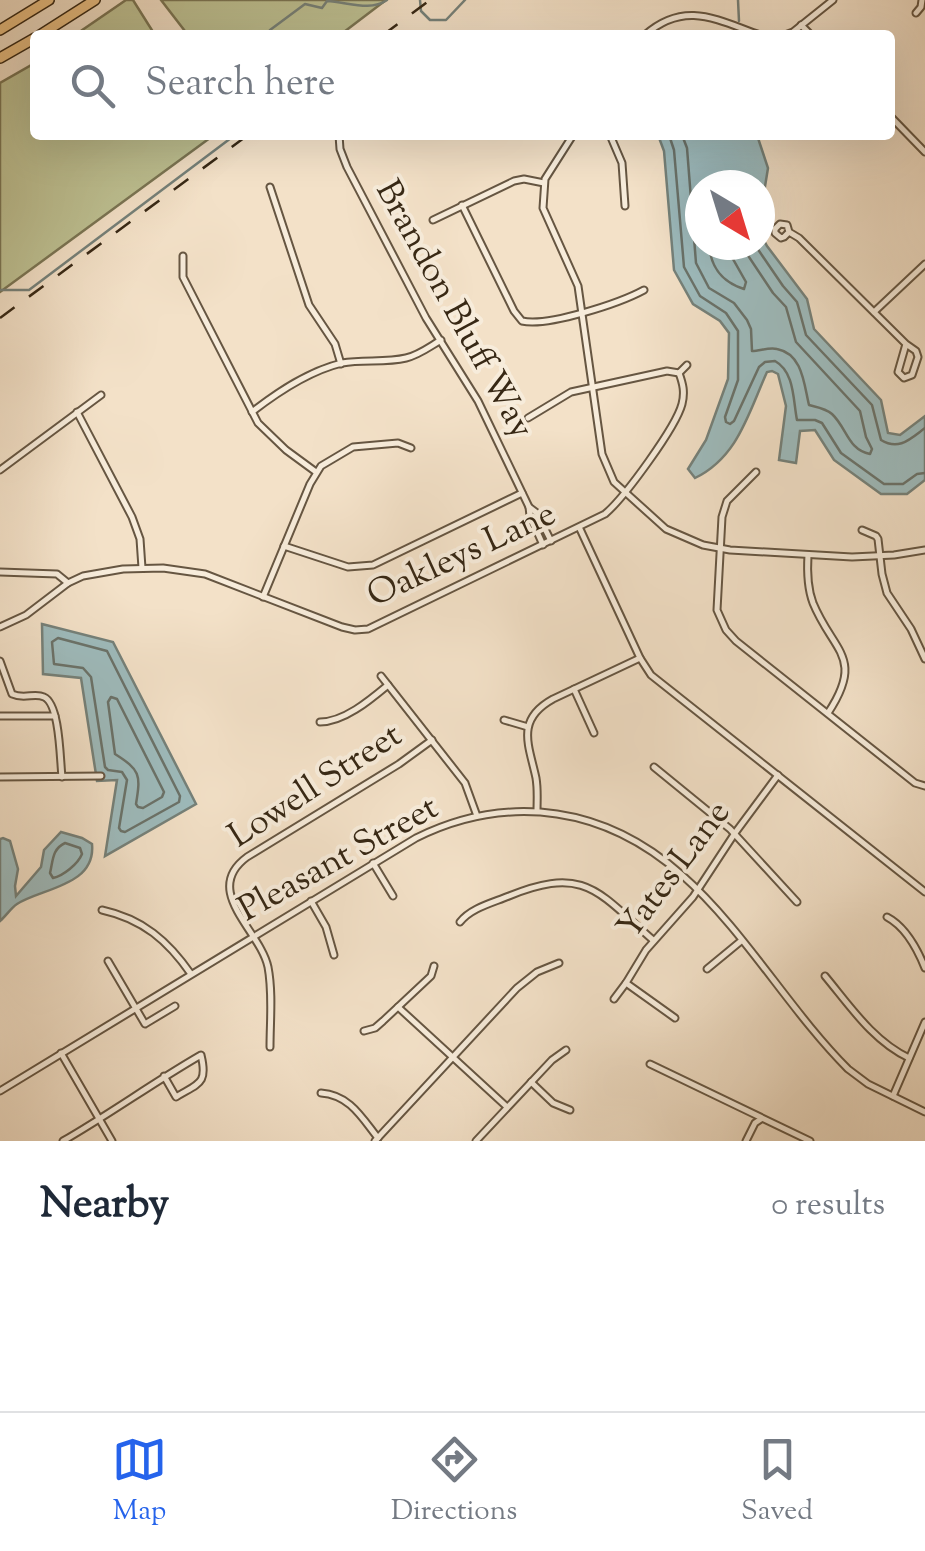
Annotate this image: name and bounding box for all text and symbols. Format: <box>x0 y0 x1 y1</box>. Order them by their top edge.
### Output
search box <box>30 30 895 140</box>
icon: search <box>65 58 120 113</box>
text: Search here <box>145 58 336 112</box>
north arrow <box>685 170 775 260</box>
street label: Brandon Bluff Way <box>361 172 545 448</box>
street label: Oakleys Lane <box>359 490 565 622</box>
street label: Lowell Street <box>219 712 413 862</box>
street label: Pleasant Street <box>230 784 448 936</box>
street label: Yates Lane <box>606 791 744 951</box>
text: Nearby <box>40 1176 169 1236</box>
text: 0 results <box>771 1183 885 1229</box>
tab: Map <box>112 1432 167 1532</box>
tab: Directions <box>391 1432 517 1532</box>
tab: Saved <box>741 1432 813 1532</box>

